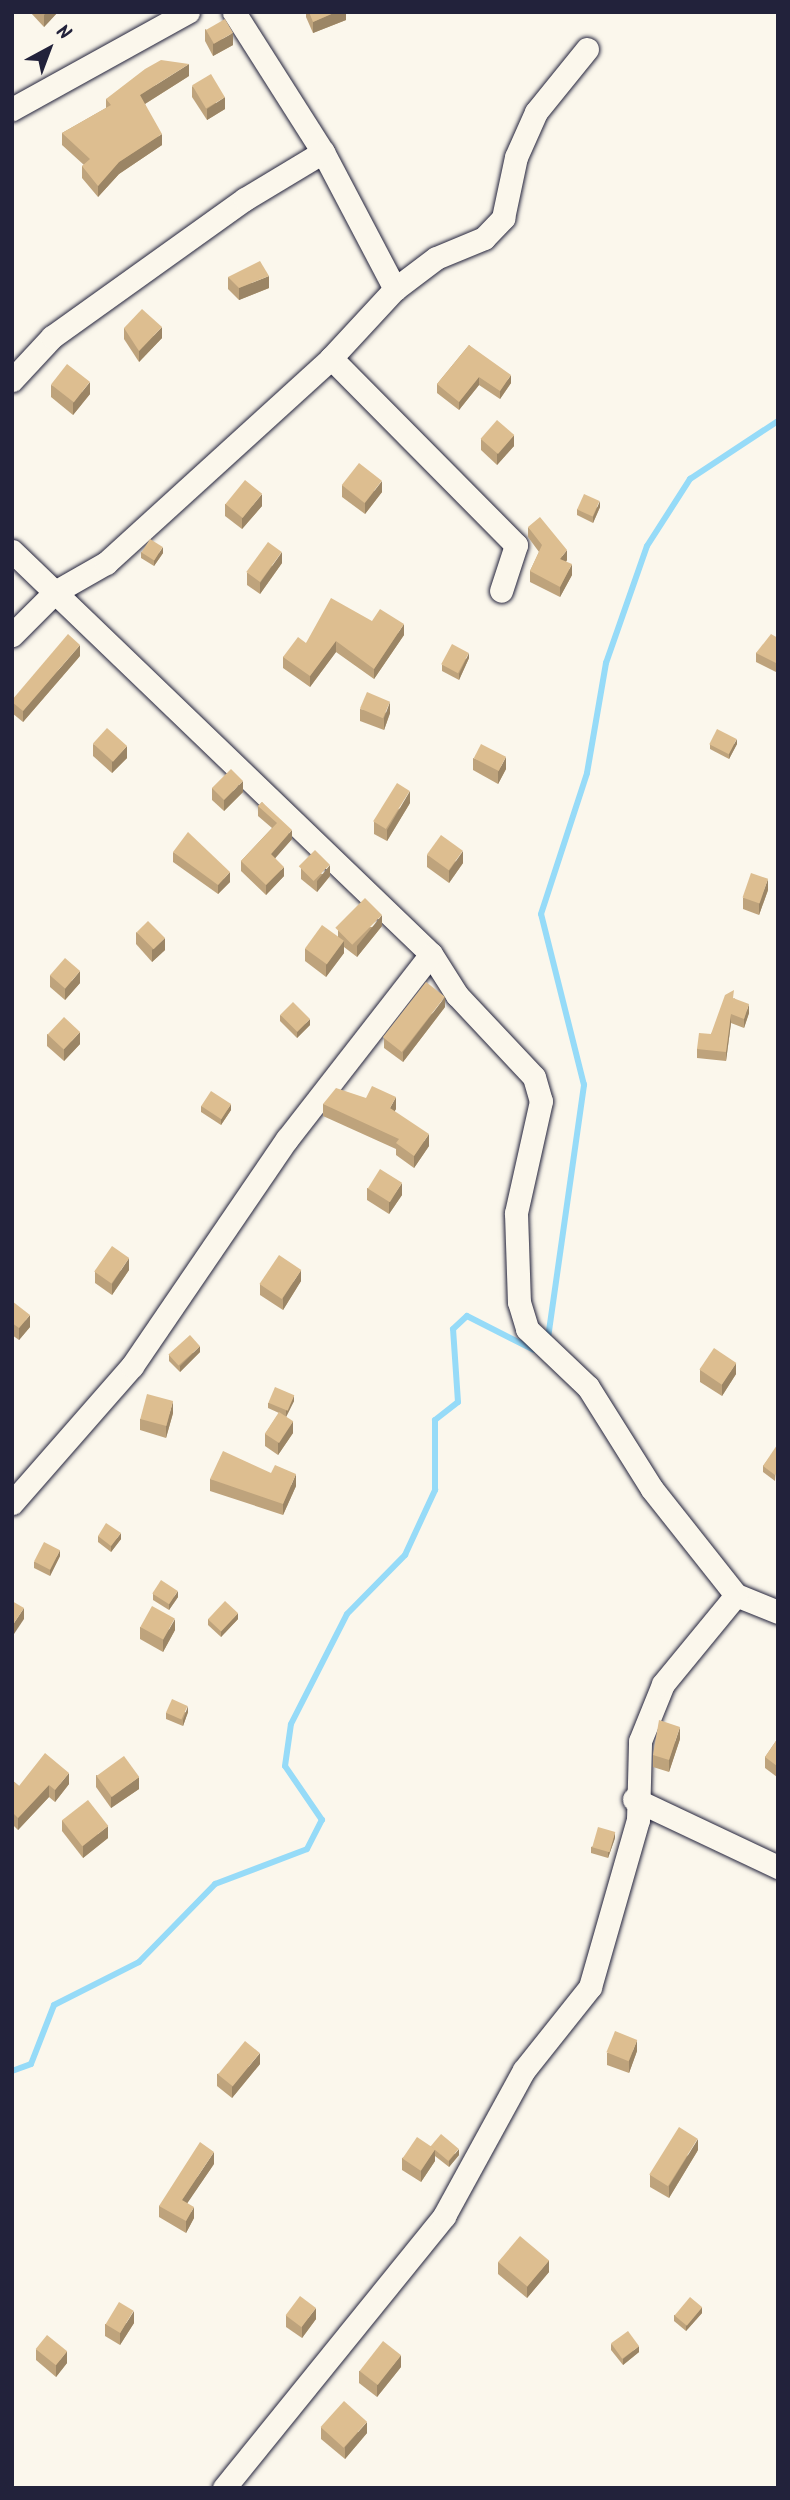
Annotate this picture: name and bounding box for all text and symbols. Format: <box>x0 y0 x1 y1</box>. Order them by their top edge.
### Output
north arrow <box>14 14 84 84</box>
text: N <box>48 18 77 48</box>

